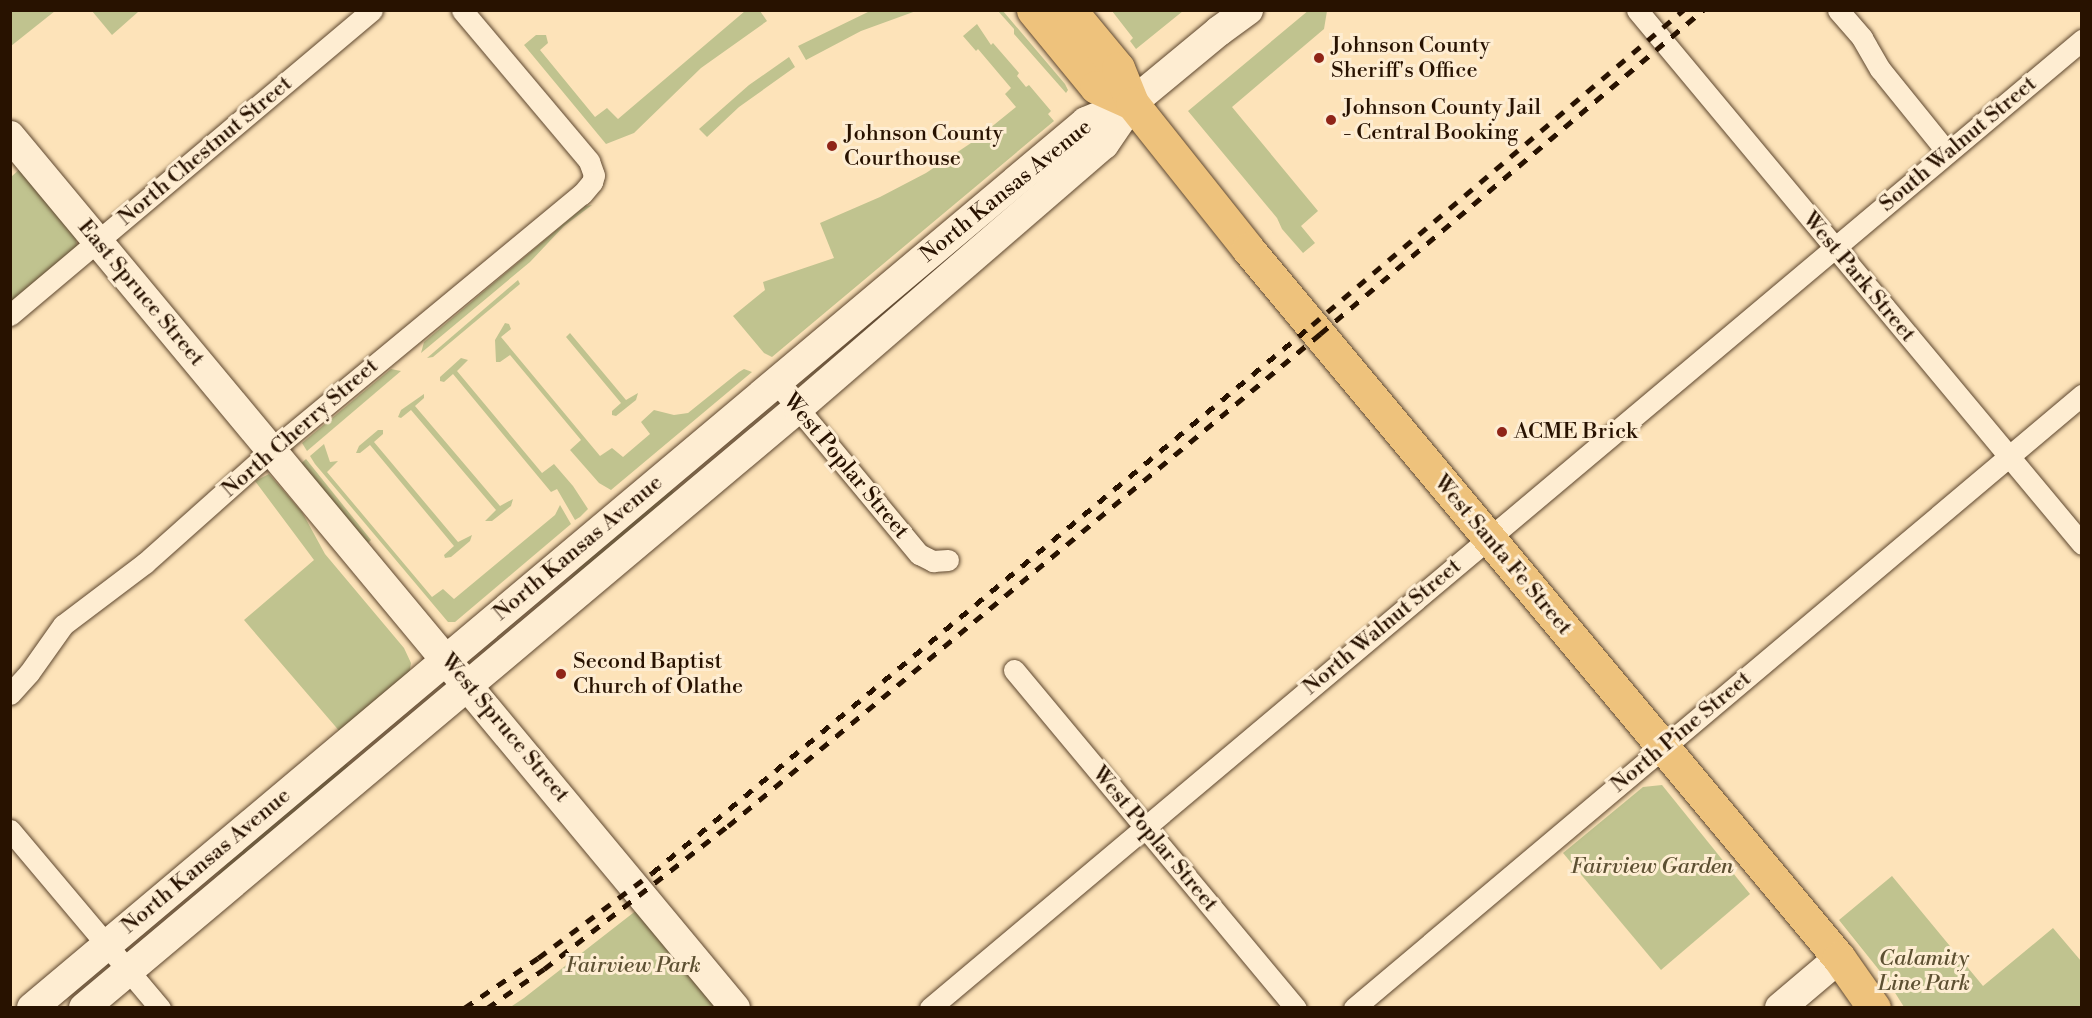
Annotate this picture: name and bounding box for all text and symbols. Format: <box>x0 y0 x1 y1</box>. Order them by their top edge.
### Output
place label: Johnson County Sheriff's Office <box>1331 32 1490 84</box>
marker: Johnson County Sheriff's Office <box>1312 51 1326 65</box>
street label: North Chestnut Street <box>113 71 297 231</box>
street label: South Walnut Street <box>1874 71 2042 217</box>
place label: Johnson County Jail - Central Booking <box>1343 94 1541 146</box>
marker: Johnson County Jail - Central Booking <box>1324 113 1338 127</box>
street label: North Kansas Avenue <box>915 114 1097 268</box>
place label: Johnson County Courthouse <box>844 120 1003 172</box>
marker: Johnson County Courthouse <box>825 139 839 153</box>
street label: West Park Street <box>1797 207 1921 347</box>
street label: East Spruce Street <box>72 214 210 372</box>
street label: North Cherry Street <box>216 353 384 503</box>
street label: West Poplar Street <box>777 388 915 544</box>
place label: ACME Brick <box>1514 419 1638 445</box>
marker: ACME Brick <box>1495 425 1509 439</box>
street label: North Kansas Avenue <box>488 469 668 627</box>
street label: West Santa Fe Street <box>1428 470 1578 640</box>
street label: North Walnut Street <box>1298 553 1466 701</box>
street label: West Spruce Street <box>435 648 575 808</box>
place label: Second Baptist Church of Olathe <box>573 648 743 700</box>
street label: North Pine Street <box>1605 666 1757 798</box>
marker: Second Baptist Church of Olathe <box>554 667 568 681</box>
street label: West Poplar Street <box>1086 761 1224 917</box>
street label: North Kansas Avenue <box>116 782 296 940</box>
park label: Fairview Garden <box>1571 854 1733 880</box>
park label: Calamity Line Park <box>1878 945 1970 996</box>
park label: Fairview Park <box>565 953 701 979</box>

